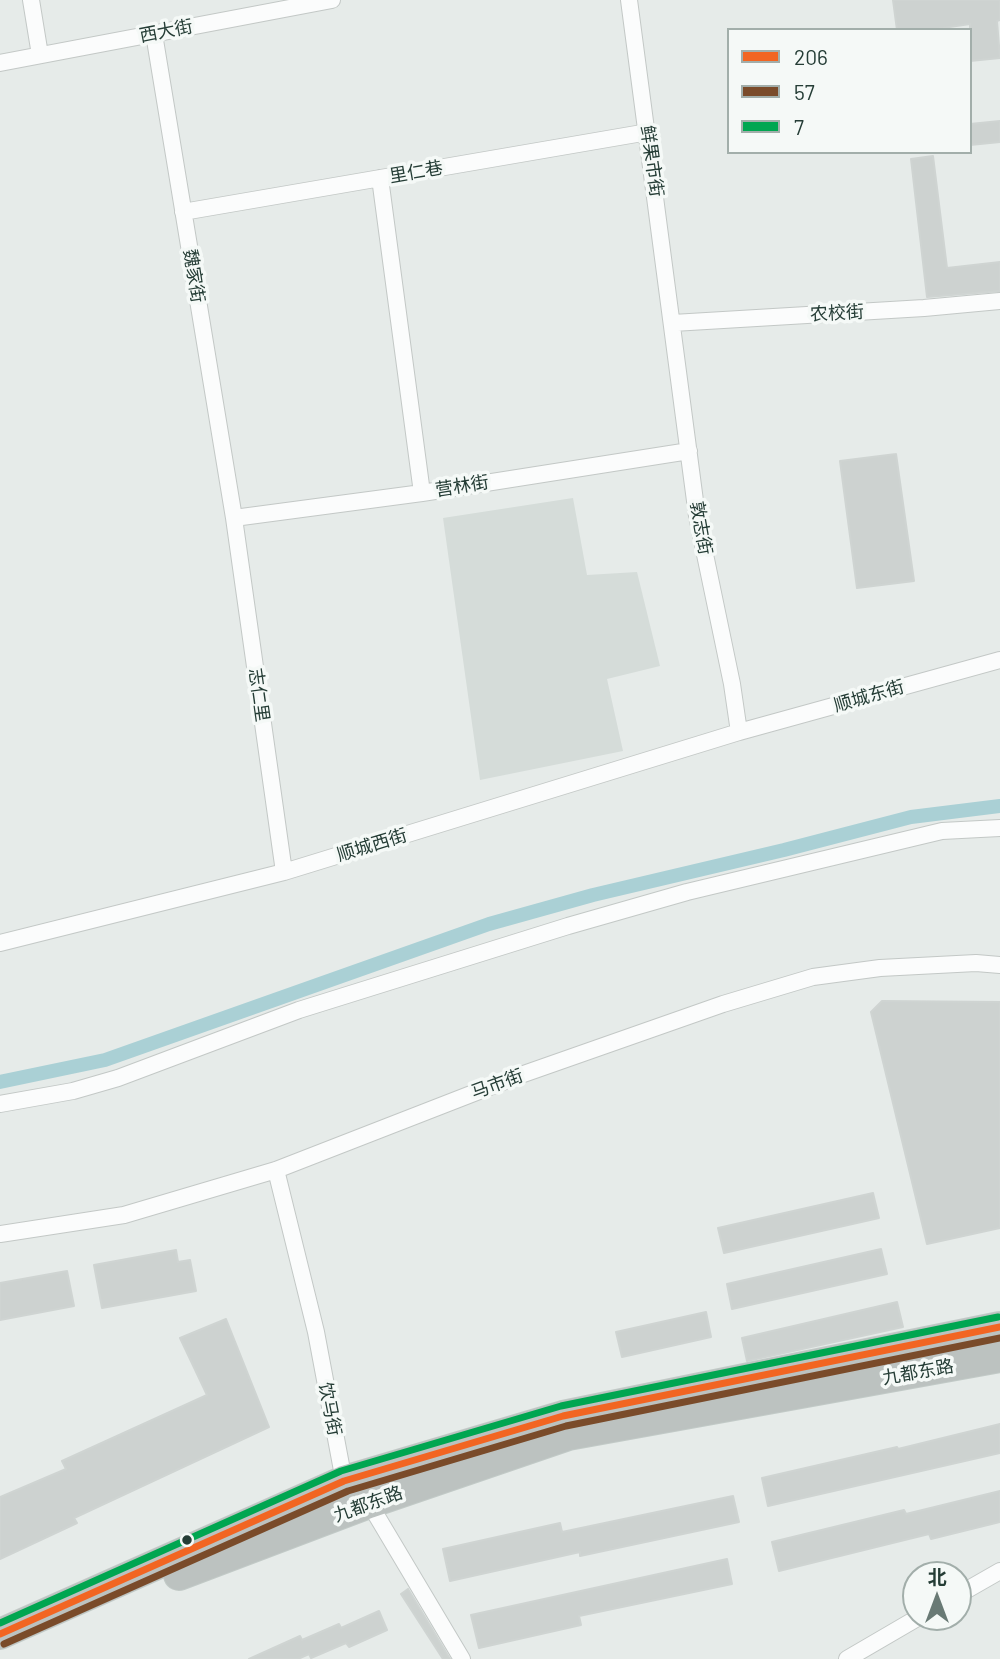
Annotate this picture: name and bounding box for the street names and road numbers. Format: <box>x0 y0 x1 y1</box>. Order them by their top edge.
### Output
street label: 西大街 <box>137 15 195 47</box>
street label: 鲜果市街 <box>636 124 668 198</box>
street label: 里仁巷 <box>388 157 444 187</box>
street label: 魏家街 <box>179 248 209 304</box>
street label: 农校街 <box>809 301 865 325</box>
street label: 营林街 <box>434 471 490 501</box>
street label: 敦志街 <box>686 500 716 556</box>
street label: 志仁里 <box>245 667 273 723</box>
street label: 顺城东街 <box>831 676 907 716</box>
street label: 顺城西街 <box>334 824 410 866</box>
street label: 马市街 <box>468 1065 526 1103</box>
street label: 九都东路 <box>881 1355 955 1389</box>
street label: 饮马街 <box>314 1380 346 1438</box>
street label: 九都东路 <box>330 1482 406 1526</box>

